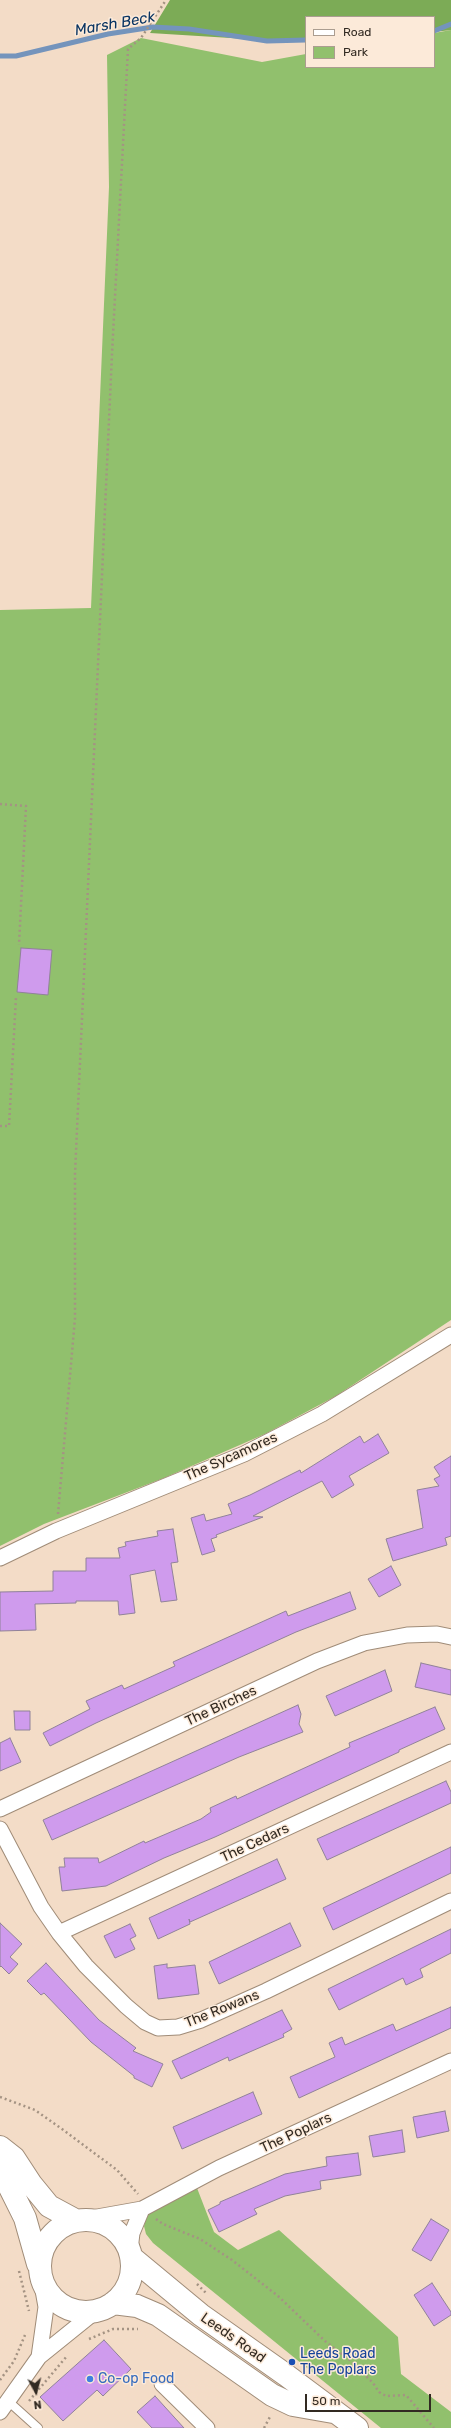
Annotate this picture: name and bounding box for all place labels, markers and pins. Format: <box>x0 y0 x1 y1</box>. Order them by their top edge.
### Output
place label: Leeds Road The Poplars <box>300 2346 376 2378</box>
marker: Leeds Road The Poplars <box>287 2357 297 2367</box>
place label: Co-op Food <box>98 2371 174 2387</box>
marker: Co-op Food <box>85 2374 95 2384</box>

